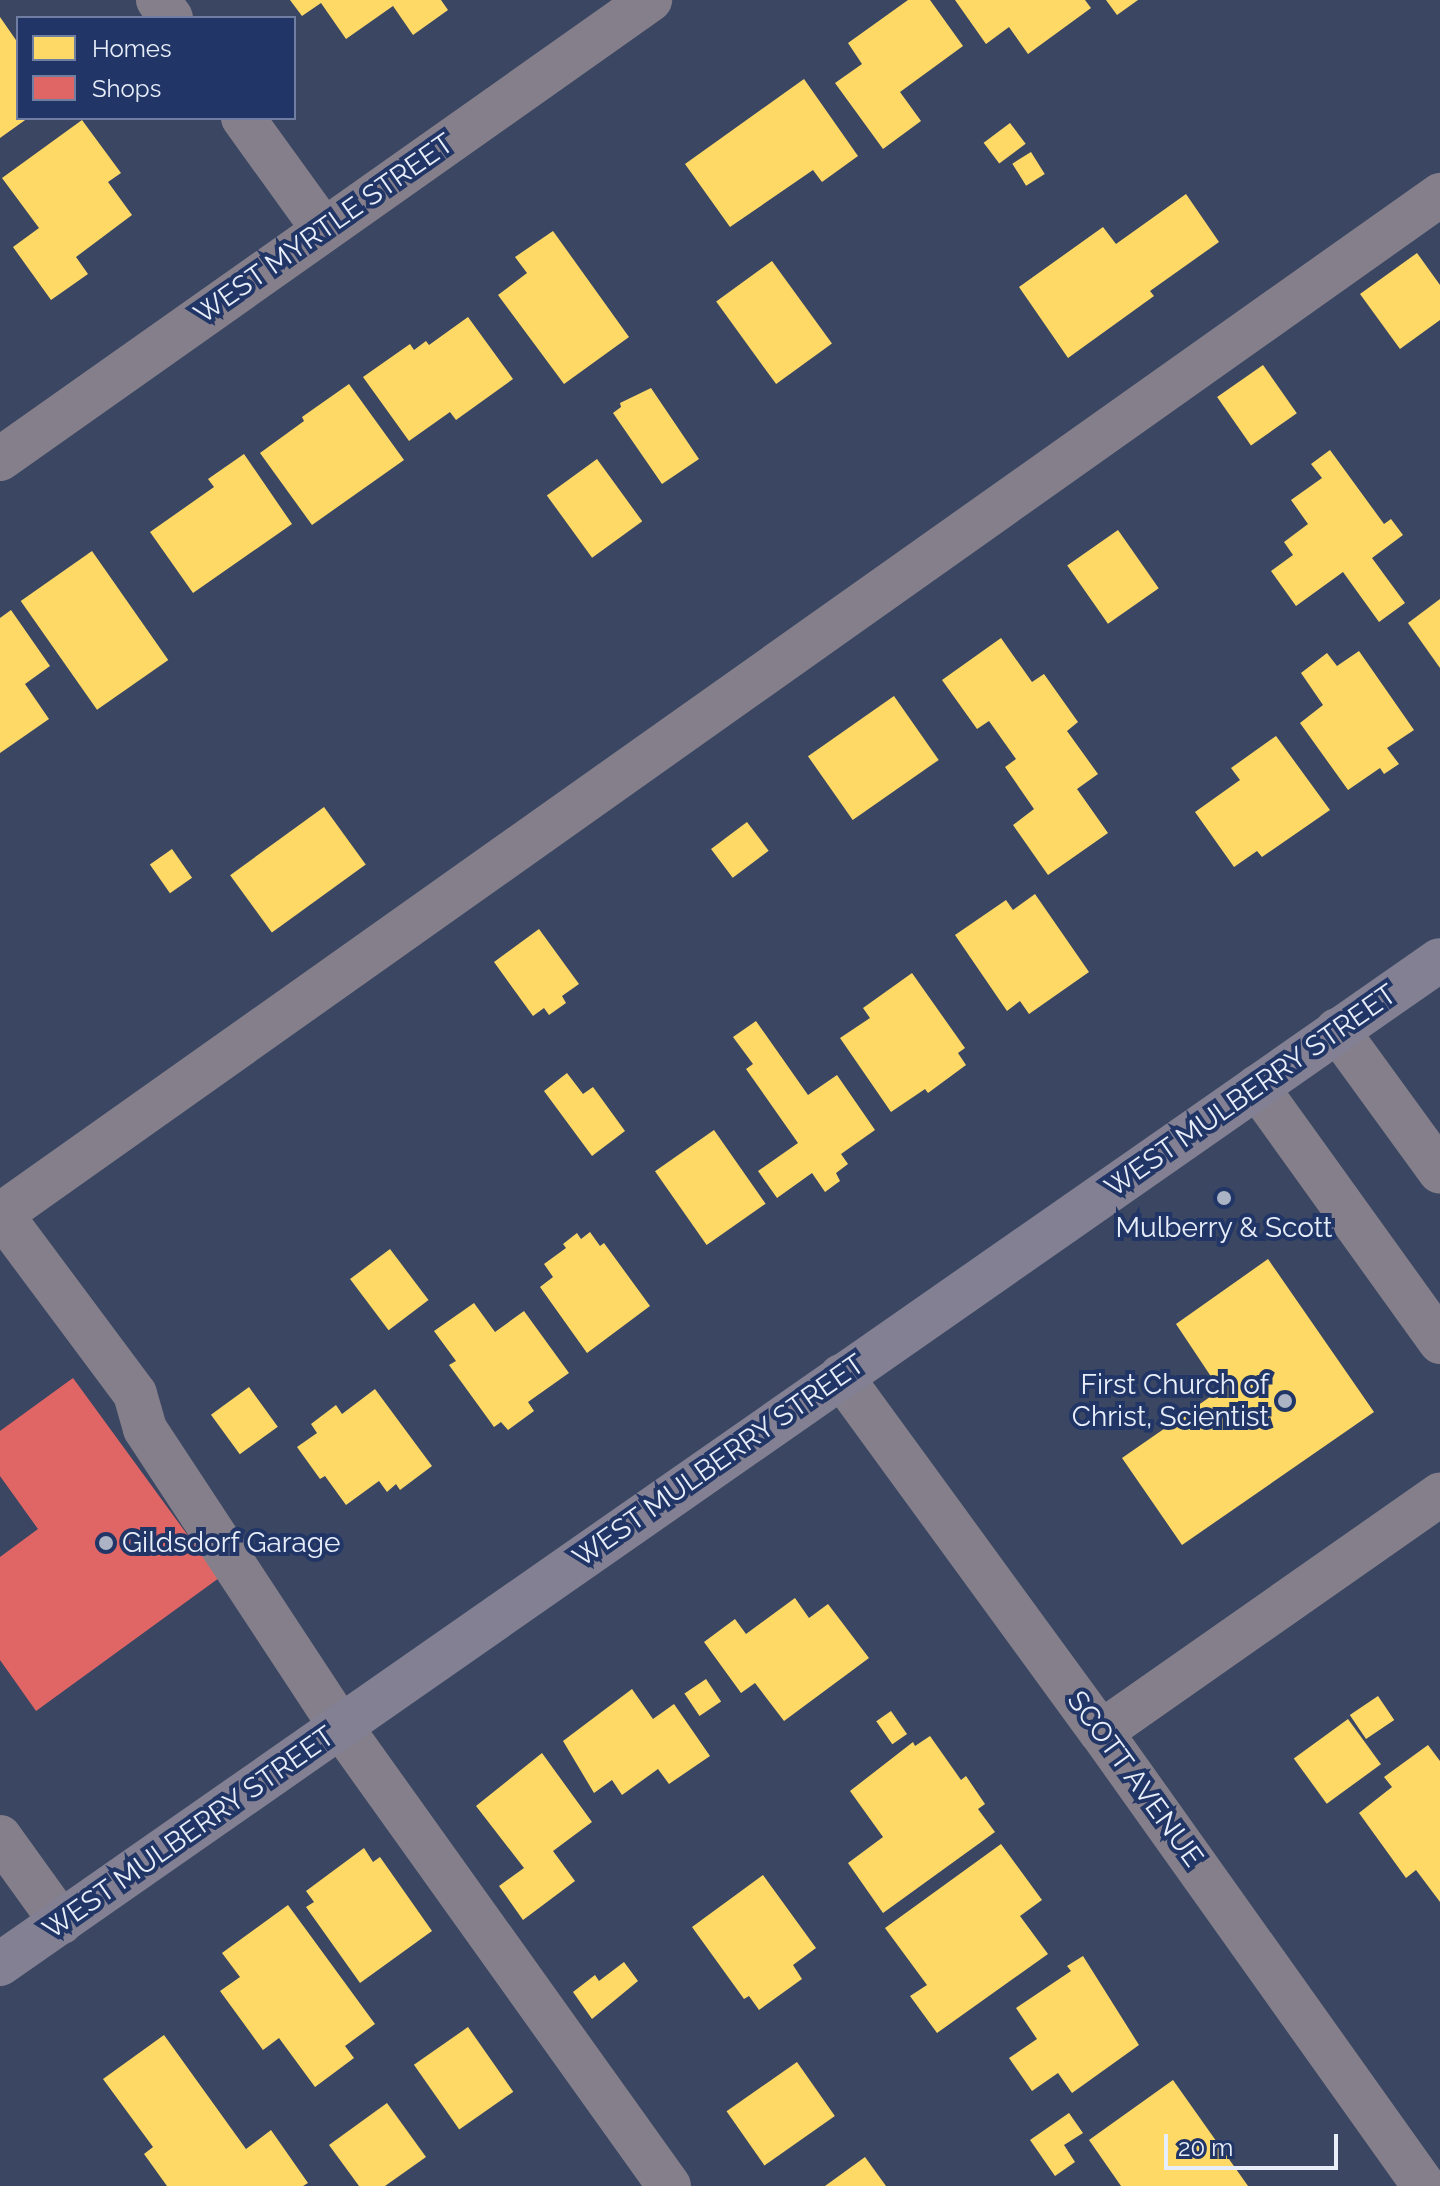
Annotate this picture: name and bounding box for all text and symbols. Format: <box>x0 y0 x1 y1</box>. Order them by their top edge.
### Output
legend <box>16 16 296 120</box>
text: Homes <box>92 34 172 63</box>
text: Shops <box>92 74 161 103</box>
street label: WEST MYRTLE STREET <box>188 127 460 331</box>
street label: WEST MULBERRY STREET <box>1098 977 1404 1205</box>
marker: Mulberry & Scott <box>1215 1189 1233 1207</box>
place label: Mulberry & Scott <box>1115 1211 1333 1245</box>
street label: WEST MULBERRY STREET <box>566 1347 872 1575</box>
place label: First Church of Christ, Scientist <box>1072 1368 1269 1434</box>
marker: First Church of Christ, Scientist <box>1276 1392 1294 1410</box>
place label: Gildsdorf Garage <box>122 1526 341 1560</box>
marker: Gildsdorf Garage <box>97 1534 115 1552</box>
street label: SCOTT AVENUE <box>1059 1684 1211 1874</box>
street label: WEST MULBERRY STREET <box>36 1719 342 1947</box>
scale bar <box>1168 2118 1342 2168</box>
text: 20 m <box>1178 2133 1233 2162</box>

